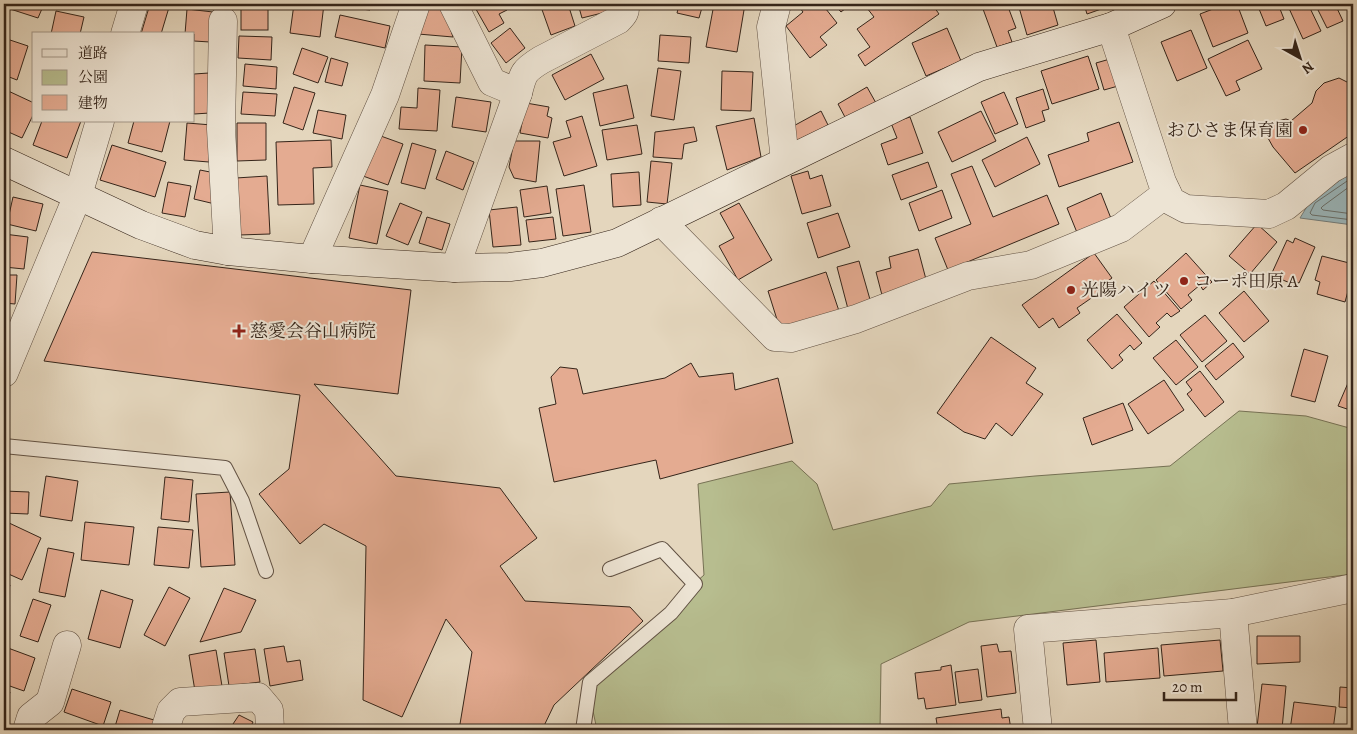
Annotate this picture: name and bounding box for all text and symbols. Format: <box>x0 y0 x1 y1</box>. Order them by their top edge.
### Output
legend <box>32 32 195 122</box>
north arrow <box>1274 32 1324 82</box>
text: 道路 <box>78 43 108 63</box>
text: N <box>1298 57 1318 78</box>
text: 公園 <box>78 67 108 87</box>
text: 建物 <box>78 93 108 113</box>
place label: おひさま保育園 <box>1167 118 1293 142</box>
marker: おひさま保育園 <box>1297 124 1309 136</box>
place label: コーポ田原 A <box>1194 269 1299 293</box>
marker: コーポ田原 A <box>1178 275 1190 287</box>
place label: 光陽ハイツ <box>1081 278 1171 302</box>
marker: 光陽ハイツ <box>1065 284 1077 296</box>
place label: 慈愛会谷山病院 <box>250 319 376 343</box>
marker: 慈愛会谷山病院 <box>232 324 246 338</box>
scale bar <box>1164 669 1237 701</box>
text: 20 m <box>1172 677 1203 697</box>

